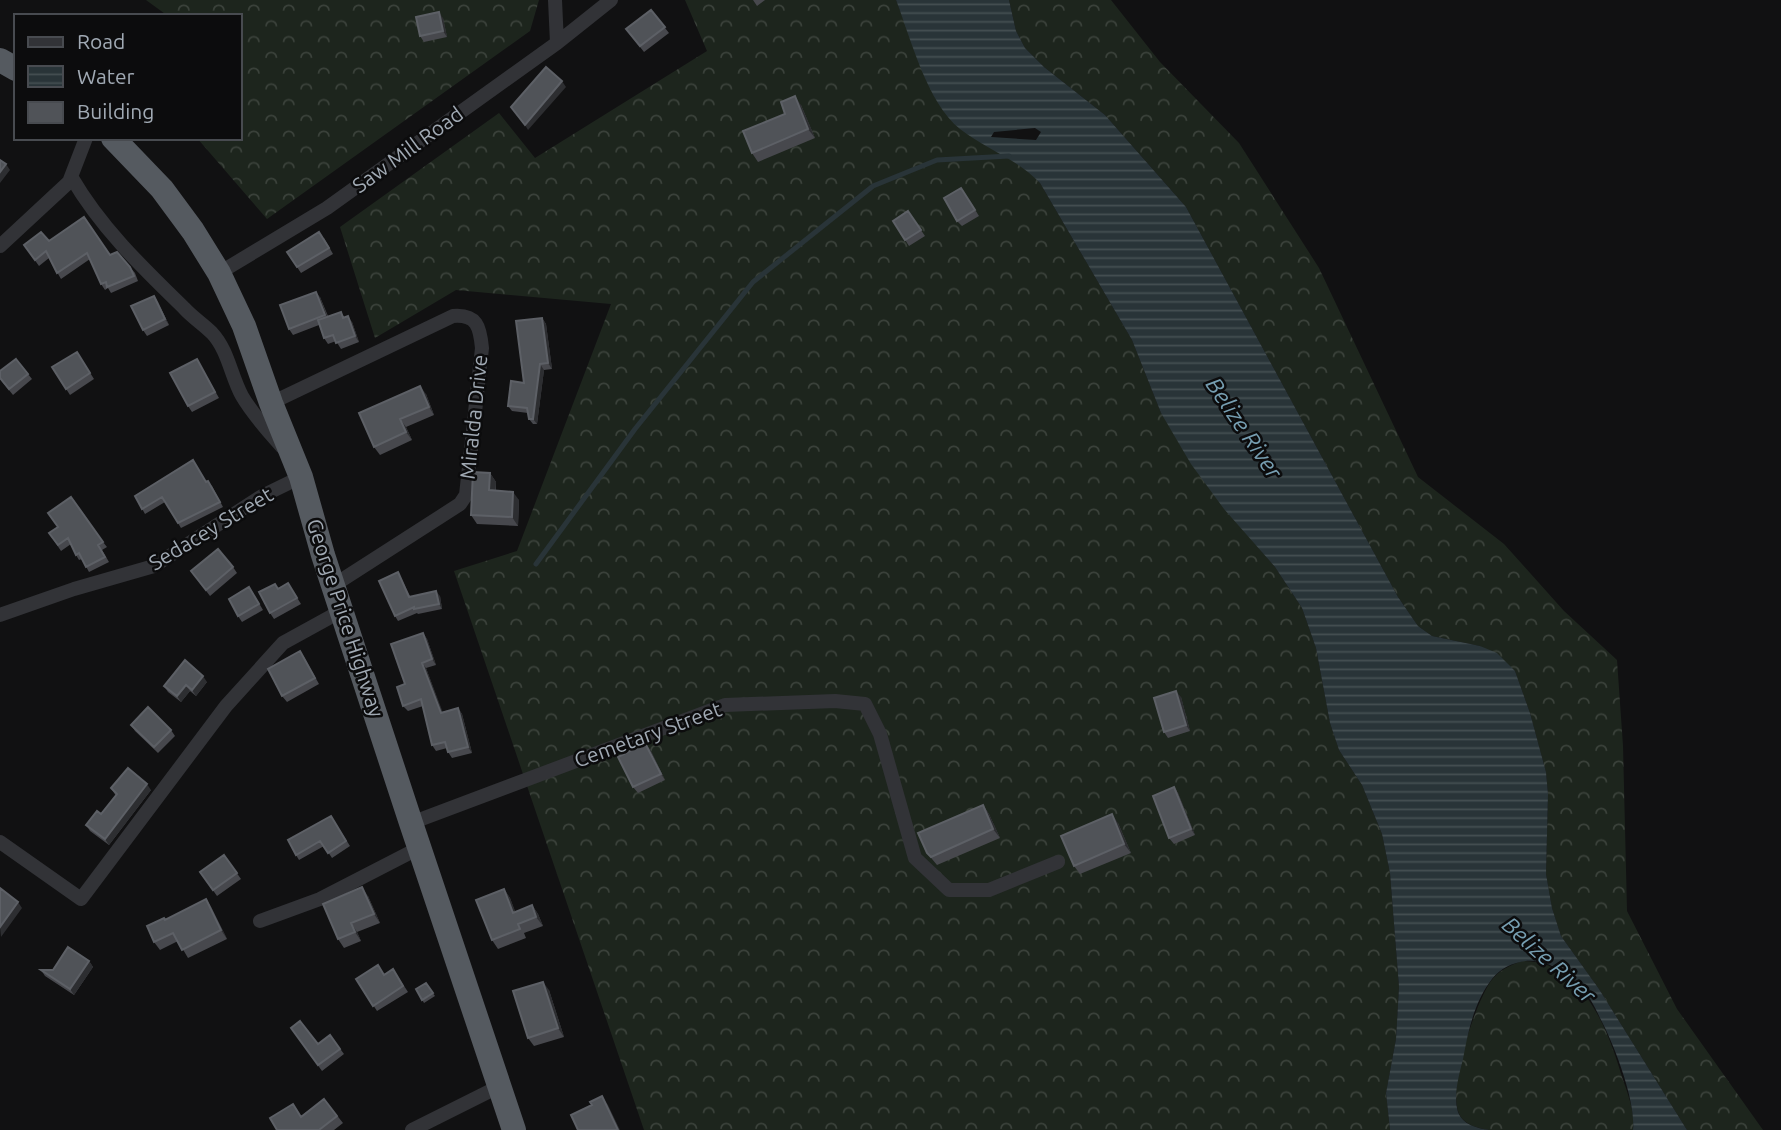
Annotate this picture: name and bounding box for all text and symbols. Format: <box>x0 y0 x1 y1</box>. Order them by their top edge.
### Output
legend <box>14 14 242 140</box>
text: Road <box>77 29 125 53</box>
text: Water <box>77 64 135 88</box>
text: Building <box>77 99 154 123</box>
street label: Saw Mill Road <box>348 101 467 197</box>
street label: Miralda Drive <box>455 353 491 480</box>
water label: Belize River <box>1202 372 1288 484</box>
street label: Sedacey Street <box>144 482 277 575</box>
street label: George Price Highway <box>303 516 389 720</box>
street label: Cemetary Street <box>571 696 725 772</box>
water label: Belize River <box>1498 911 1602 1009</box>

